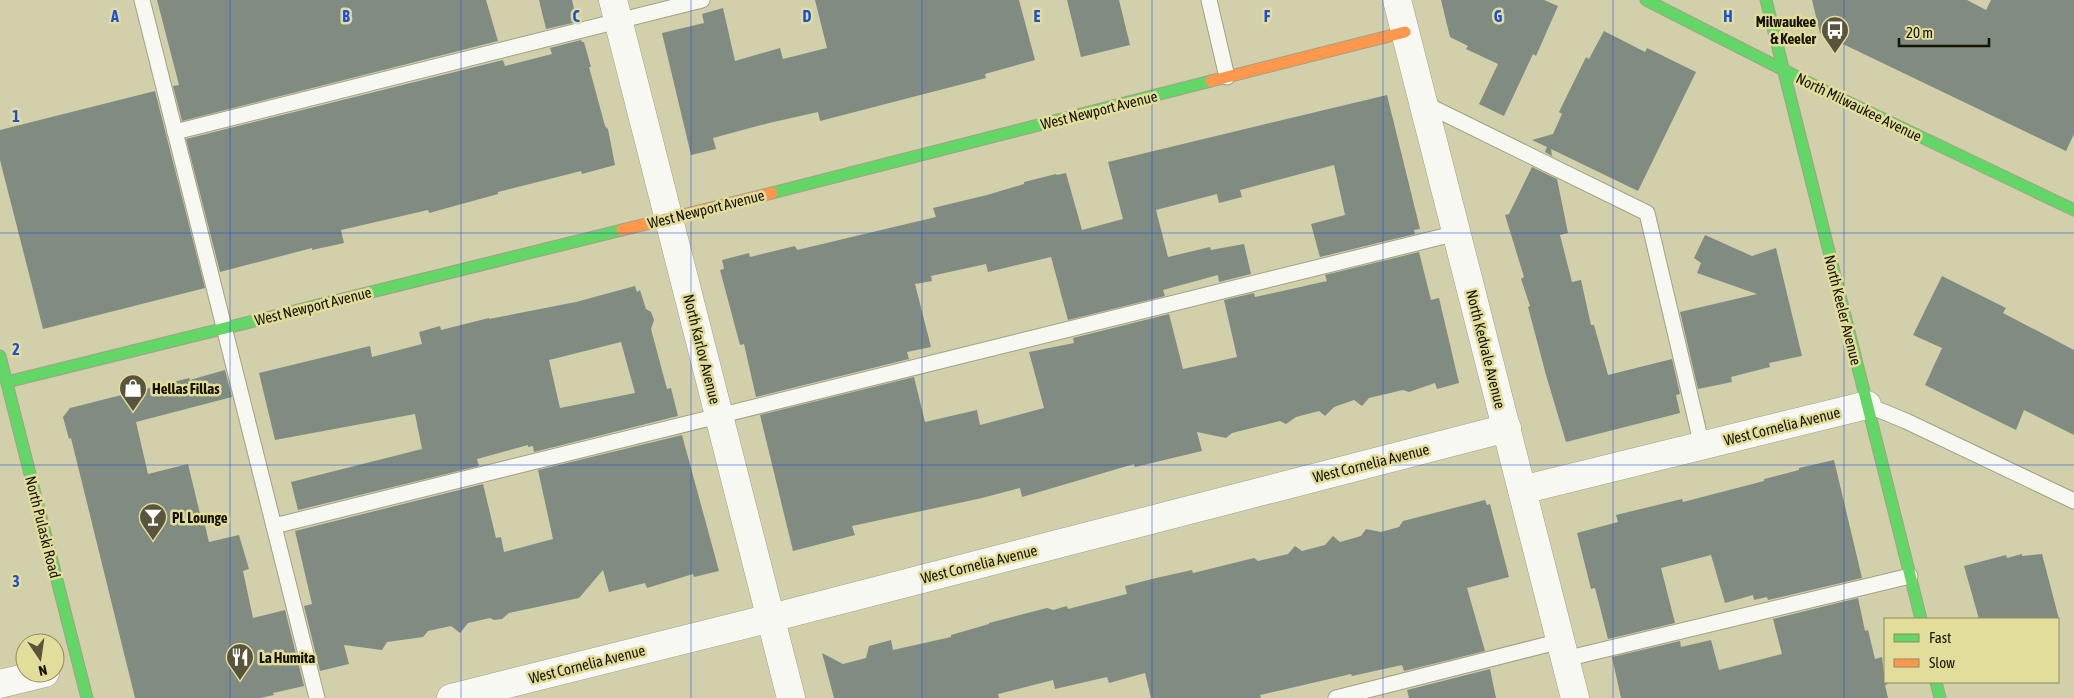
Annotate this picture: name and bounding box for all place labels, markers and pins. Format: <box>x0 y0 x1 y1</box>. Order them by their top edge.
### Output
place label: Milwaukee & Keeler <box>1756 13 1817 47</box>
bus stop icon: Milwaukee & Keeler <box>1820 15 1850 54</box>
shop icon: Hellas Fillas <box>118 373 148 412</box>
place label: Hellas Fillas <box>152 380 220 397</box>
bar icon: PL Lounge <box>138 502 168 541</box>
place label: PL Lounge <box>172 509 228 526</box>
restaurant icon: La Humita <box>225 642 255 681</box>
place label: La Humita <box>259 649 315 666</box>

